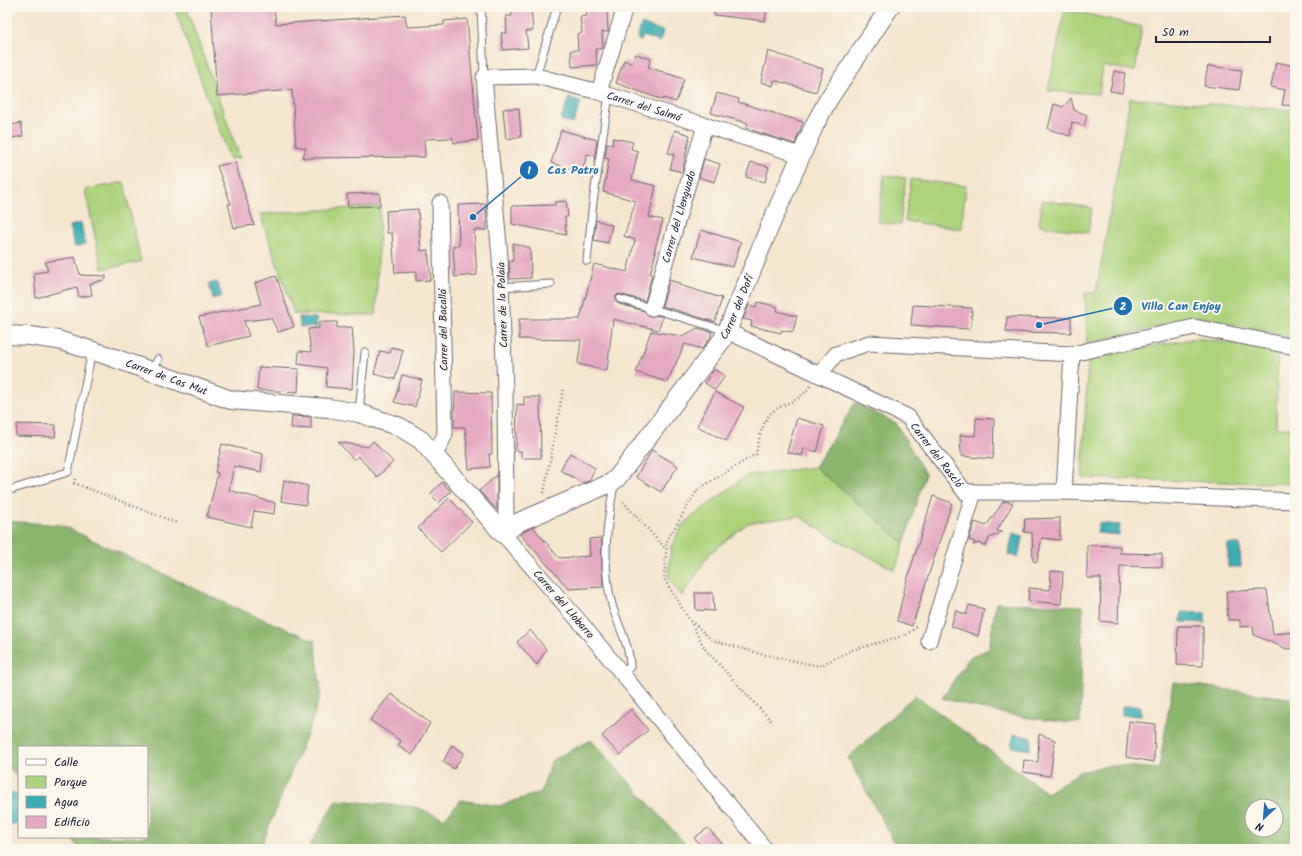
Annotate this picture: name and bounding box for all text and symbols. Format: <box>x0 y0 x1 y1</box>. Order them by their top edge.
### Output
scale bar <box>1156 18 1270 44</box>
text: 50 m <box>1162 23 1189 42</box>
street label: Carrer del Salmó <box>604 87 684 127</box>
callout: Cas Patro <box>519 158 607 182</box>
text: 1 <box>527 161 531 180</box>
text: Cas Patro <box>547 161 599 180</box>
street label: Carrer del Llenguado <box>657 169 701 265</box>
street label: Carrer de la Palaia <box>493 262 513 348</box>
street label: Carrer del Dofí <box>716 270 760 343</box>
street label: Carrer del Bacallá <box>434 287 454 371</box>
callout: Villa Can Enjoy <box>1113 294 1229 318</box>
text: 2 <box>1120 297 1127 316</box>
text: Villa Can Enjoy <box>1141 297 1222 316</box>
street label: Carrer de Cas Mut <box>123 355 210 401</box>
street label: Carrer del Rascló <box>905 419 968 493</box>
street label: Carrer del Llobarro <box>528 566 598 643</box>
legend <box>18 746 148 838</box>
text: Calle <box>54 753 79 772</box>
text: Parque <box>54 773 88 792</box>
text: Agua <box>54 793 79 812</box>
north arrow <box>1244 798 1284 838</box>
text: Edificio <box>54 813 90 832</box>
text: N <box>1253 816 1267 836</box>

